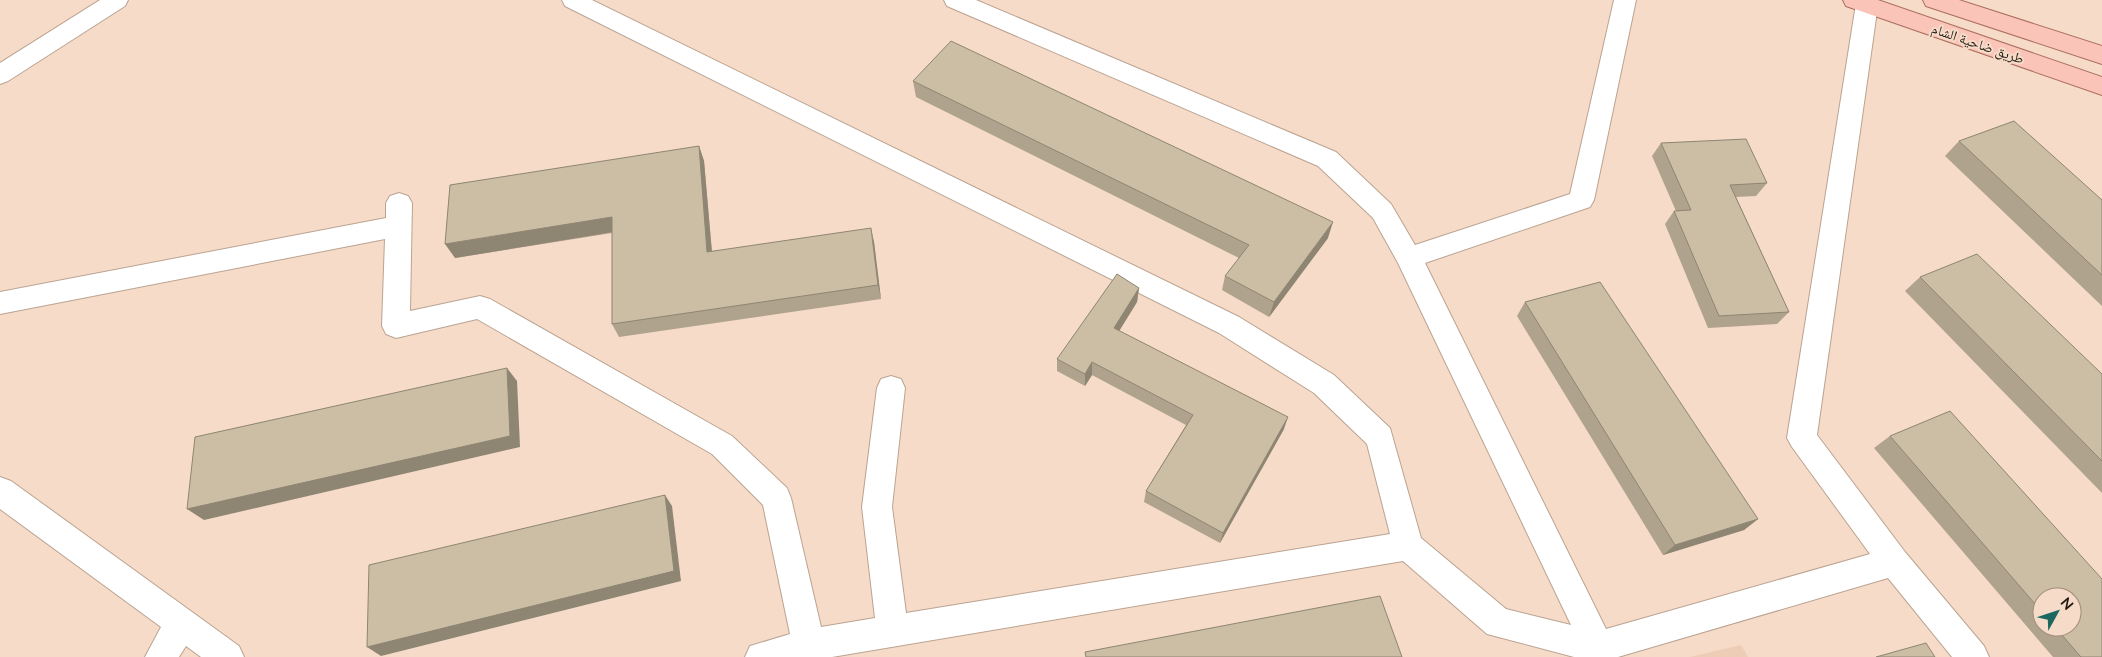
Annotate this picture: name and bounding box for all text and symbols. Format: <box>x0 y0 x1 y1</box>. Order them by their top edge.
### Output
street label: طريق ضاحية الشام <box>1929 19 2026 69</box>
north arrow <box>2032 587 2082 637</box>
text: N <box>2057 594 2077 613</box>

